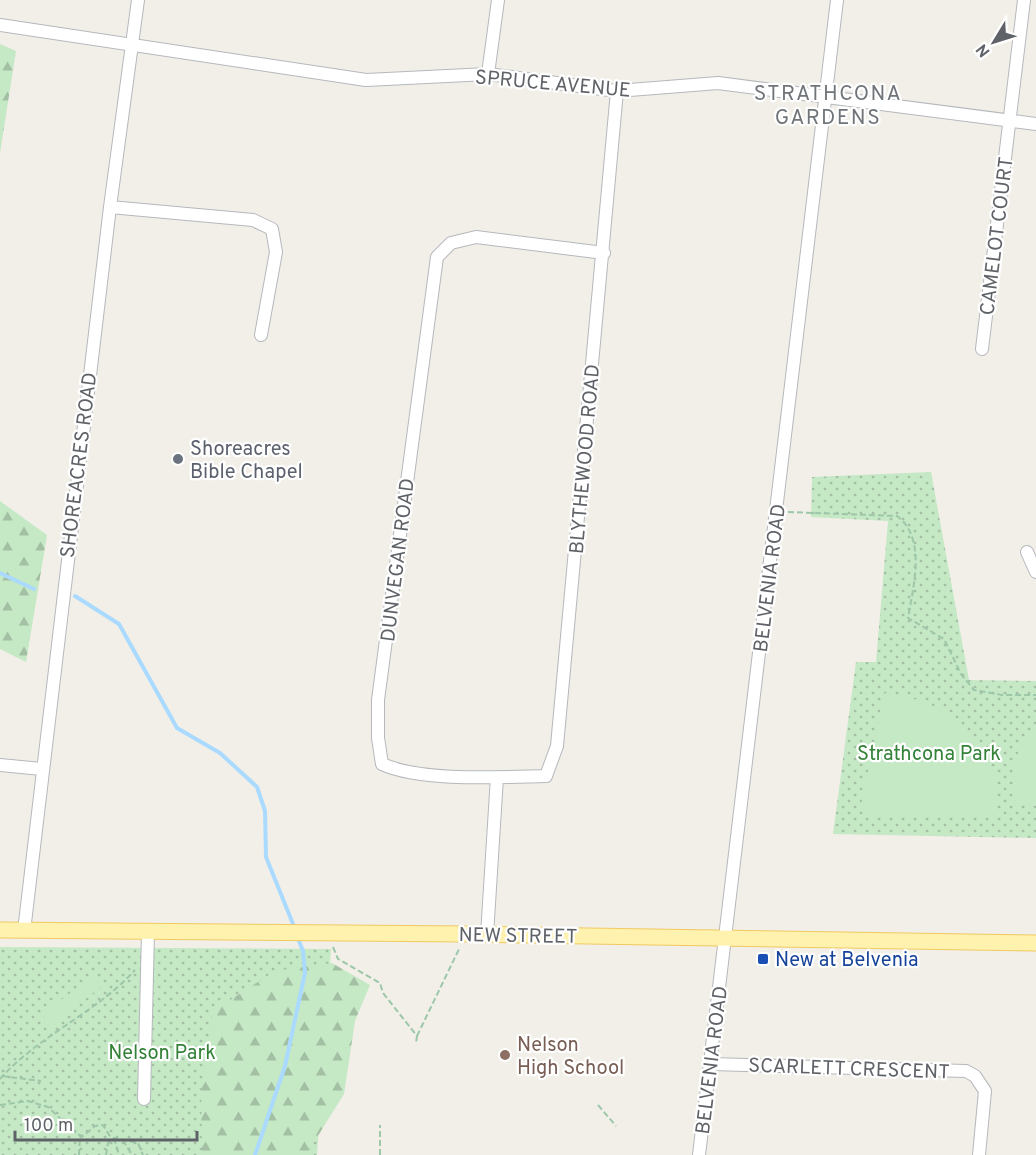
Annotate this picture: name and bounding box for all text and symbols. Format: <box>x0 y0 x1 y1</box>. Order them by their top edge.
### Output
north arrow <box>964 12 1024 72</box>
text: N <box>972 39 995 61</box>
street label: SPRUCE AVENUE <box>474 65 632 105</box>
district label: STRATHCONA GARDENS <box>754 81 902 132</box>
street label: CAMELOT COURT <box>975 155 1021 317</box>
street label: BLYTHEWOOD ROAD <box>565 363 607 555</box>
street label: SHOREACRES ROAD <box>56 371 104 560</box>
place label: Shoreacres Bible Chapel <box>190 437 303 486</box>
marker: Shoreacres Bible Chapel <box>171 452 185 466</box>
street label: DUNVEGAN ROAD <box>376 477 422 644</box>
street label: BELVENIA ROAD <box>749 503 793 654</box>
park label: Strathcona Park <box>857 742 1001 768</box>
street label: NEW STREET <box>458 923 578 951</box>
place label: New at Belvenia <box>775 948 919 974</box>
marker: New at Belvenia <box>756 952 770 966</box>
street label: BELVENIA ROAD <box>691 985 735 1136</box>
place label: Nelson High School <box>517 1033 624 1082</box>
park label: Nelson Park <box>108 1041 216 1067</box>
marker: Nelson High School <box>498 1048 512 1062</box>
street label: SCARLETT CRESCENT <box>748 1053 950 1087</box>
scale bar <box>15 1104 196 1142</box>
text: 100 m <box>24 1115 73 1138</box>

